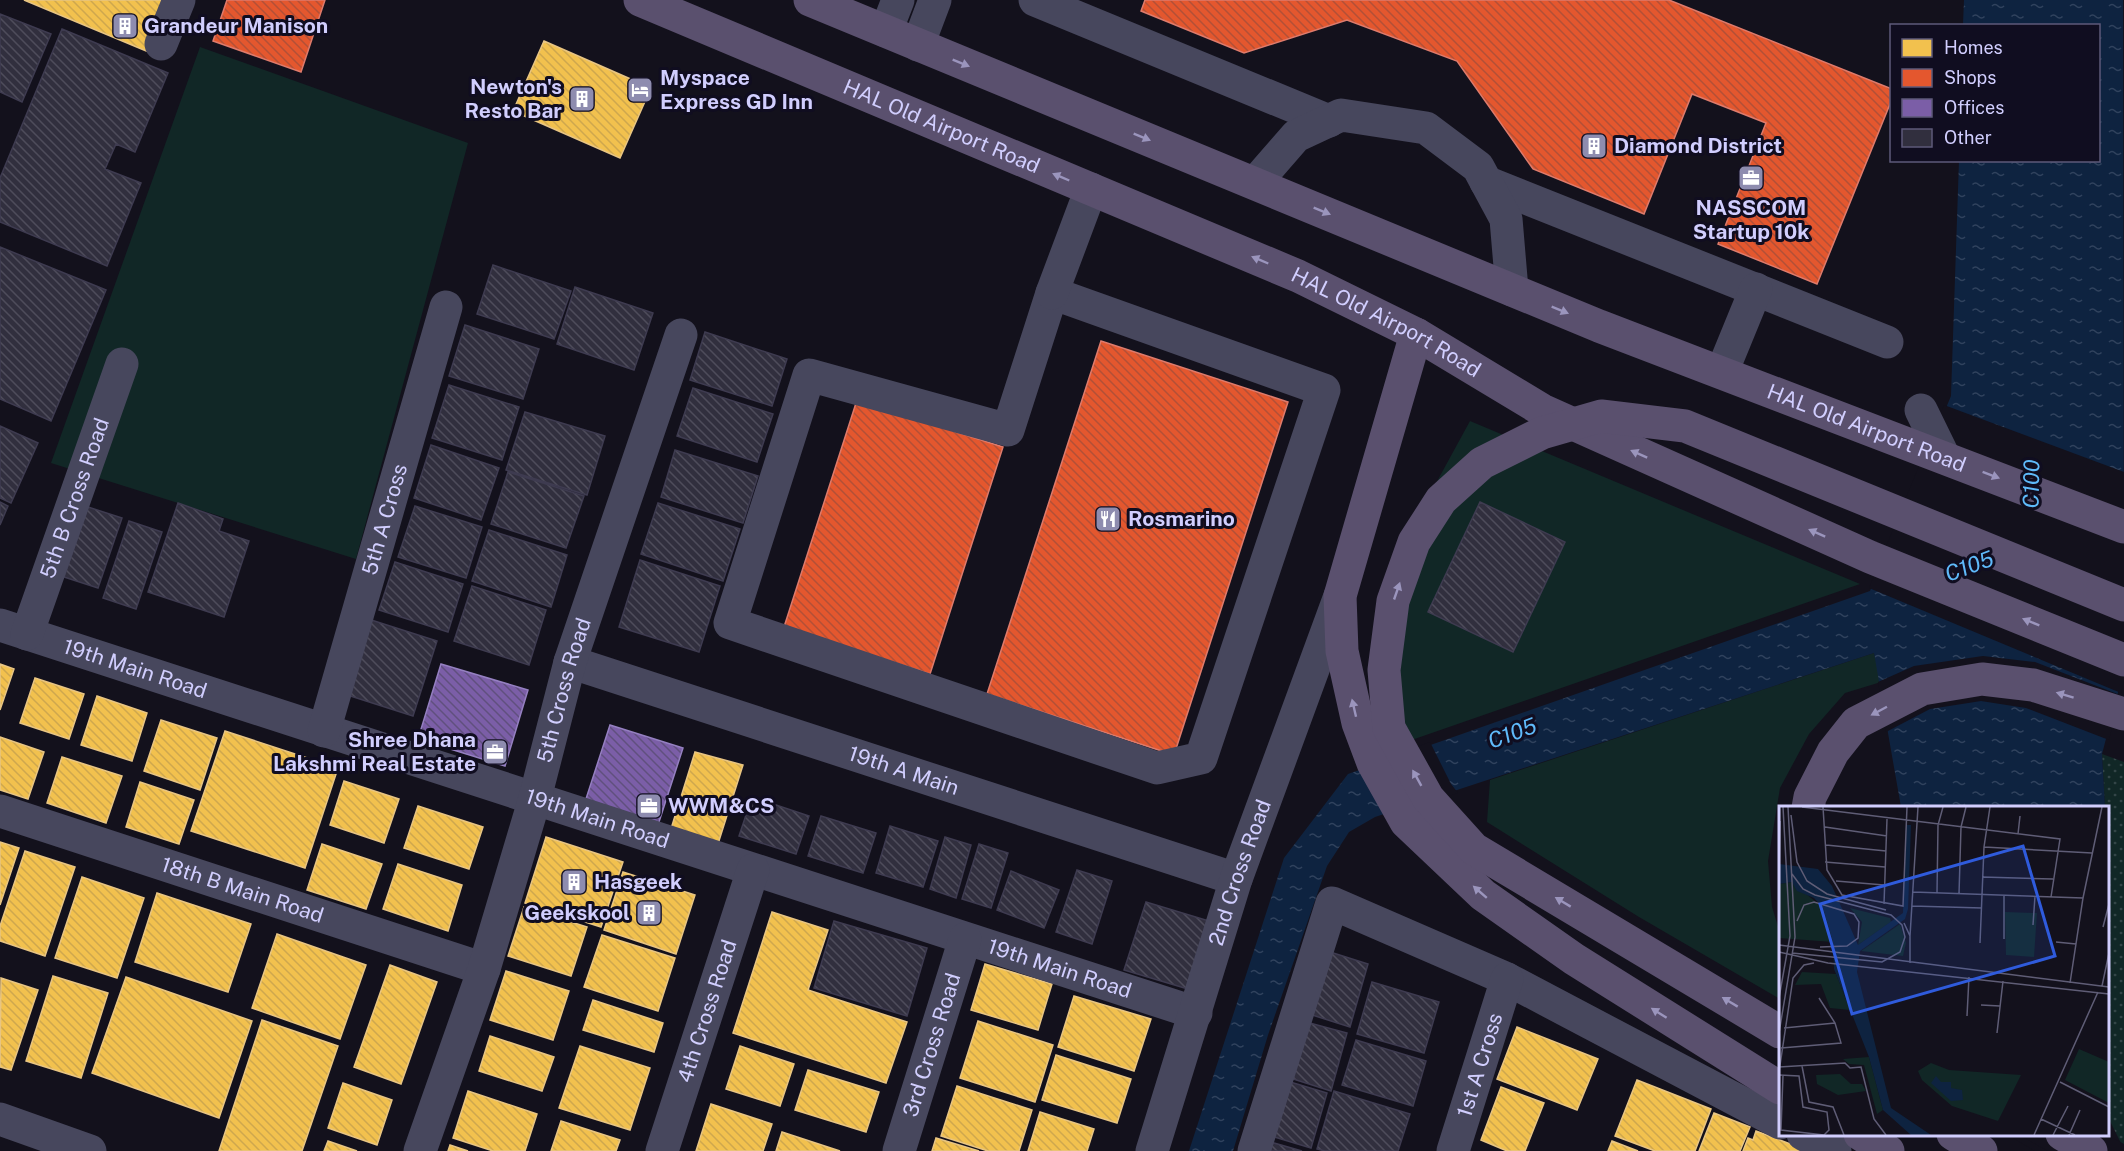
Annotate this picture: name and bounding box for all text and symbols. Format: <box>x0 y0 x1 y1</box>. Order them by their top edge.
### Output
building icon: Grandeur Manison <box>110 11 140 41</box>
place label: Grandeur Manison <box>144 13 328 38</box>
legend <box>1890 24 2100 162</box>
text: Homes <box>1944 37 2003 58</box>
one-way arrow <box>952 59 970 68</box>
place label: Myspace Express GD Inn <box>660 65 813 114</box>
text: Shops <box>1944 67 1996 88</box>
place label: Newton's Resto Bar <box>465 74 562 123</box>
street label: HAL Old Airport Road <box>840 74 1044 178</box>
hotel icon: Myspace Express GD Inn <box>625 75 655 105</box>
building icon: Newton's Resto Bar <box>567 84 597 114</box>
text: Offices <box>1944 97 2004 118</box>
text: Other <box>1944 127 1992 148</box>
building icon: Diamond District <box>1579 131 1609 161</box>
one-way arrow <box>1133 132 1151 142</box>
place label: Diamond District <box>1614 133 1782 158</box>
office icon: NASSCOM Startup 10k <box>1736 163 1766 193</box>
one-way arrow <box>1052 172 1070 181</box>
place label: NASSCOM Startup 10k <box>1693 195 1809 244</box>
one-way arrow <box>1313 206 1331 216</box>
one-way arrow <box>1251 255 1269 265</box>
street label: HAL Old Airport Road <box>1287 262 1486 382</box>
one-way arrow <box>1551 306 1569 315</box>
street label: HAL Old Airport Road <box>1764 379 1969 477</box>
street label: 5th B Cross Road <box>35 414 114 582</box>
one-way arrow <box>1630 448 1648 458</box>
water label: C100 <box>2018 459 2044 509</box>
street label: 5th A Cross <box>357 461 412 578</box>
one-way arrow <box>1982 470 2000 480</box>
restaurant icon: Rosmarino <box>1093 504 1123 534</box>
place label: Rosmarino <box>1128 506 1235 531</box>
one-way arrow <box>1808 528 1826 537</box>
water label: C105 <box>1941 545 1997 587</box>
one-way arrow <box>1392 582 1402 600</box>
street label: 5th Cross Road <box>532 614 596 765</box>
one-way arrow <box>2022 617 2040 626</box>
street label: 19th Main Road <box>60 633 210 703</box>
one-way arrow <box>2056 690 2074 700</box>
one-way arrow <box>1349 698 1359 717</box>
one-way arrow <box>1870 706 1887 716</box>
water label: C105 <box>1484 712 1540 754</box>
place label: Shree Dhana Lakshmi Real Estate <box>273 727 476 776</box>
office icon: Shree Dhana Lakshmi Real Estate <box>480 737 510 767</box>
street label: 19th A Main <box>845 741 962 800</box>
one-way arrow <box>1412 769 1422 786</box>
street label: 19th Main Road <box>523 783 673 853</box>
office icon: WWM&CS <box>634 791 664 821</box>
place label: WWM&CS <box>668 793 774 818</box>
street label: 2nd Cross Road <box>1203 796 1276 948</box>
inset map <box>1779 806 2109 1136</box>
street label: 18th B Main Road <box>158 852 327 928</box>
building icon: Hasgeek <box>559 867 589 897</box>
place label: Hasgeek <box>594 869 682 894</box>
one-way arrow <box>1473 886 1488 899</box>
one-way arrow <box>1554 897 1571 907</box>
building icon: Geekskool <box>634 898 664 928</box>
place label: Geekskool <box>524 900 630 925</box>
street label: 19th Main Road <box>985 933 1135 1003</box>
street label: 4th Cross Road <box>672 936 742 1086</box>
street label: 3rd Cross Road <box>897 970 966 1120</box>
one-way arrow <box>1722 996 1738 1007</box>
one-way arrow <box>1651 1008 1667 1019</box>
street label: 1st A Cross <box>1451 1010 1508 1120</box>

